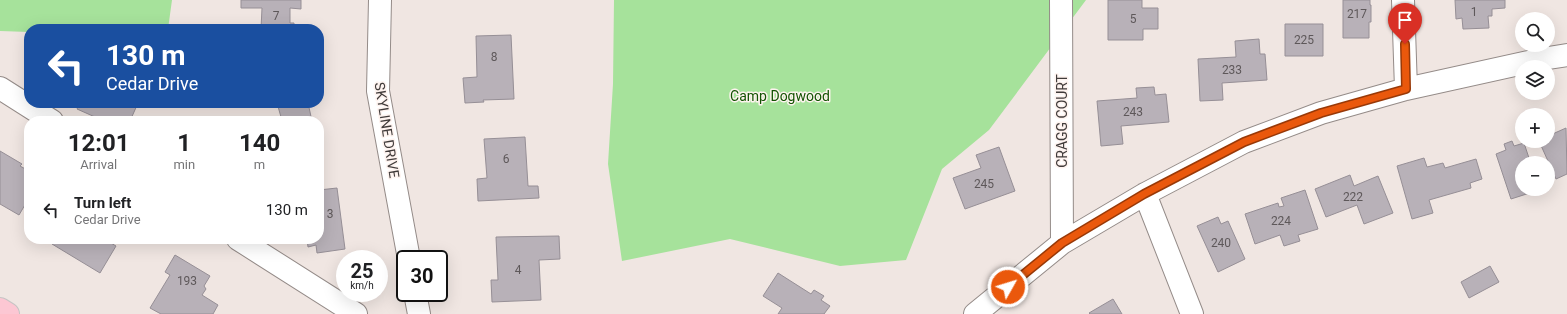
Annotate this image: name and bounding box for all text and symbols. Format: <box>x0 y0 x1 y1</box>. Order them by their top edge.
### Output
pin <box>1388 3 1422 44</box>
house number: 1 <box>1471 5 1477 19</box>
house number: 217 <box>1347 7 1367 21</box>
house number: 7 <box>273 9 280 23</box>
icon: arrive <box>1394 9 1416 31</box>
house number: 5 <box>1130 12 1137 26</box>
map controls <box>1515 12 1555 196</box>
button: search <box>1515 12 1555 52</box>
house number: 225 <box>1294 33 1314 47</box>
text: 130 m <box>106 39 185 72</box>
icon: left <box>40 40 92 92</box>
house number: 8 <box>491 50 498 64</box>
button: layers <box>1515 60 1555 100</box>
house number: 233 <box>1222 63 1242 77</box>
text: Cedar Drive <box>106 73 198 94</box>
street label: CRAGG COURT <box>1054 74 1070 168</box>
street label: SKYLINE DRIVE <box>372 81 402 179</box>
park label: Camp Dogwood <box>730 88 830 104</box>
house number: 243 <box>1123 105 1143 119</box>
button: + <box>1515 108 1555 148</box>
text: 12:01 <box>68 129 130 157</box>
text: 1 <box>177 129 191 157</box>
text: 140 <box>239 129 280 157</box>
house number: 6 <box>503 152 510 166</box>
button: − <box>1515 156 1555 196</box>
text: Arrival <box>80 157 117 172</box>
text: min <box>173 157 195 172</box>
text: m <box>254 157 265 172</box>
house number: 245 <box>974 177 994 191</box>
house number: 222 <box>1343 190 1363 204</box>
text: Turn left <box>74 194 131 212</box>
icon: left <box>40 199 62 221</box>
text: 130 m <box>266 201 308 219</box>
house number: 3 <box>327 207 333 221</box>
text: Cedar Drive <box>74 212 141 227</box>
house number: 224 <box>1271 214 1291 228</box>
house number: 240 <box>1211 236 1231 250</box>
speed limit sign: 30 <box>396 250 448 302</box>
text: 25 <box>351 259 373 283</box>
house number: 4 <box>515 263 522 277</box>
position arrow <box>987 266 1029 308</box>
house number: 193 <box>177 274 197 288</box>
text: km/h <box>350 280 374 291</box>

